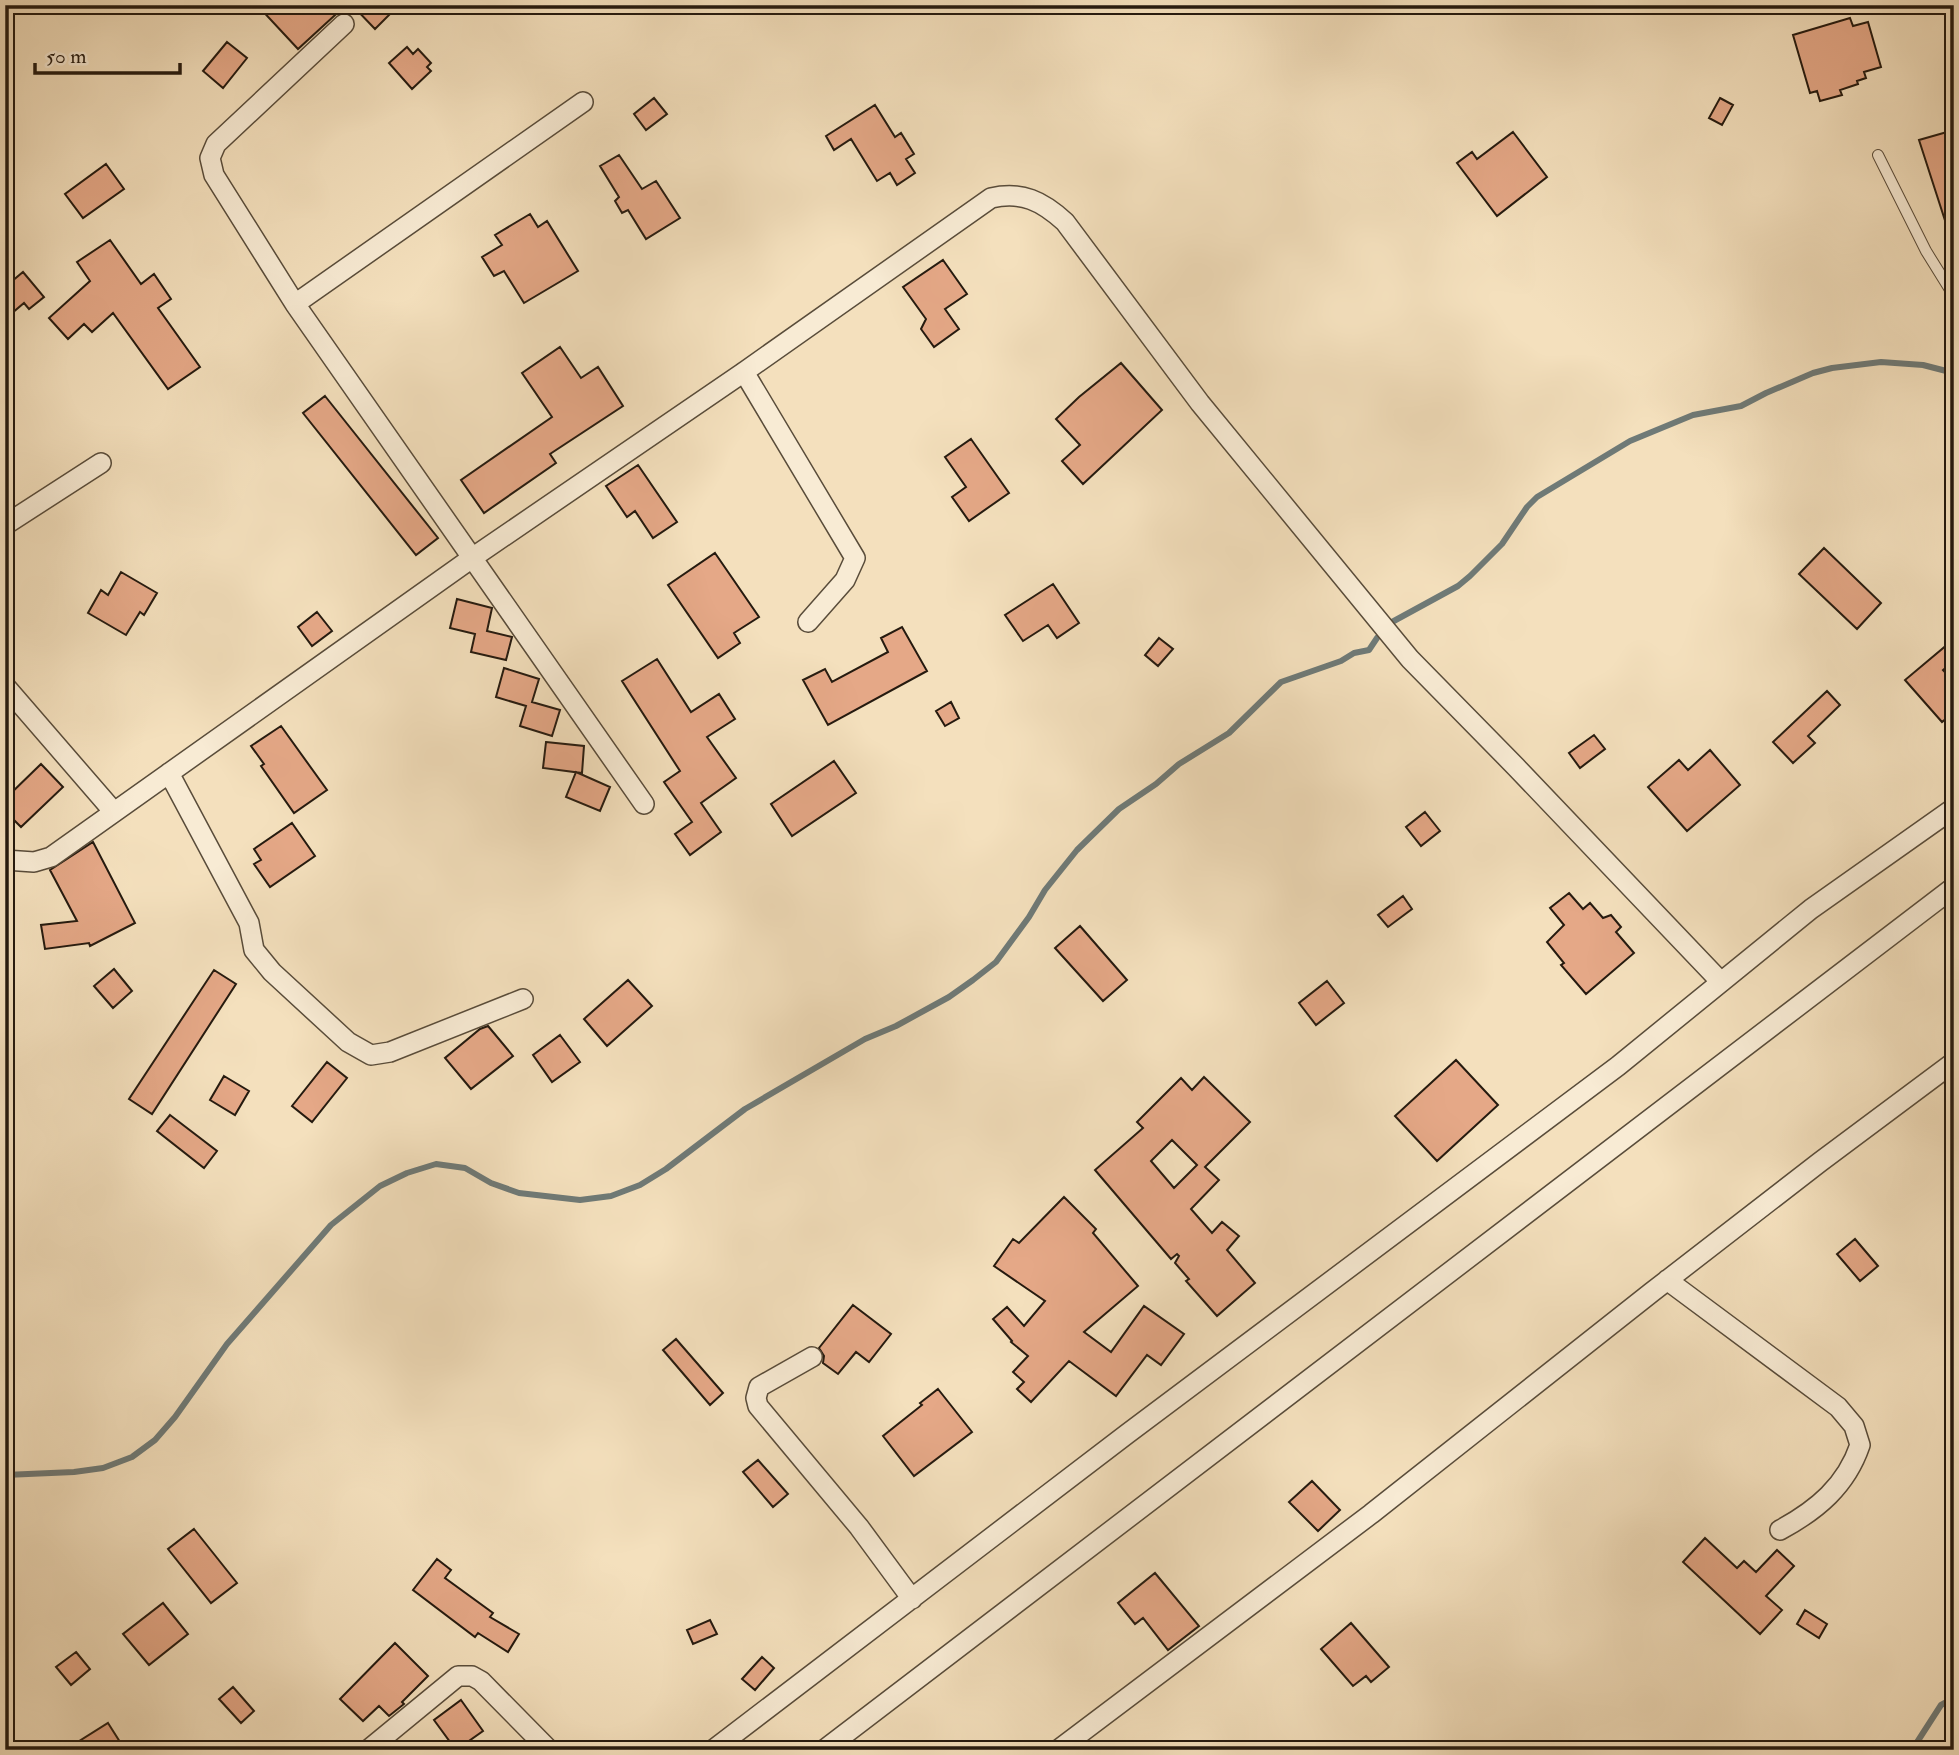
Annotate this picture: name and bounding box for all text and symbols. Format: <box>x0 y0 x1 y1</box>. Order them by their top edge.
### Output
scale bar <box>35 32 180 76</box>
text: 50 m <box>46 43 87 70</box>

